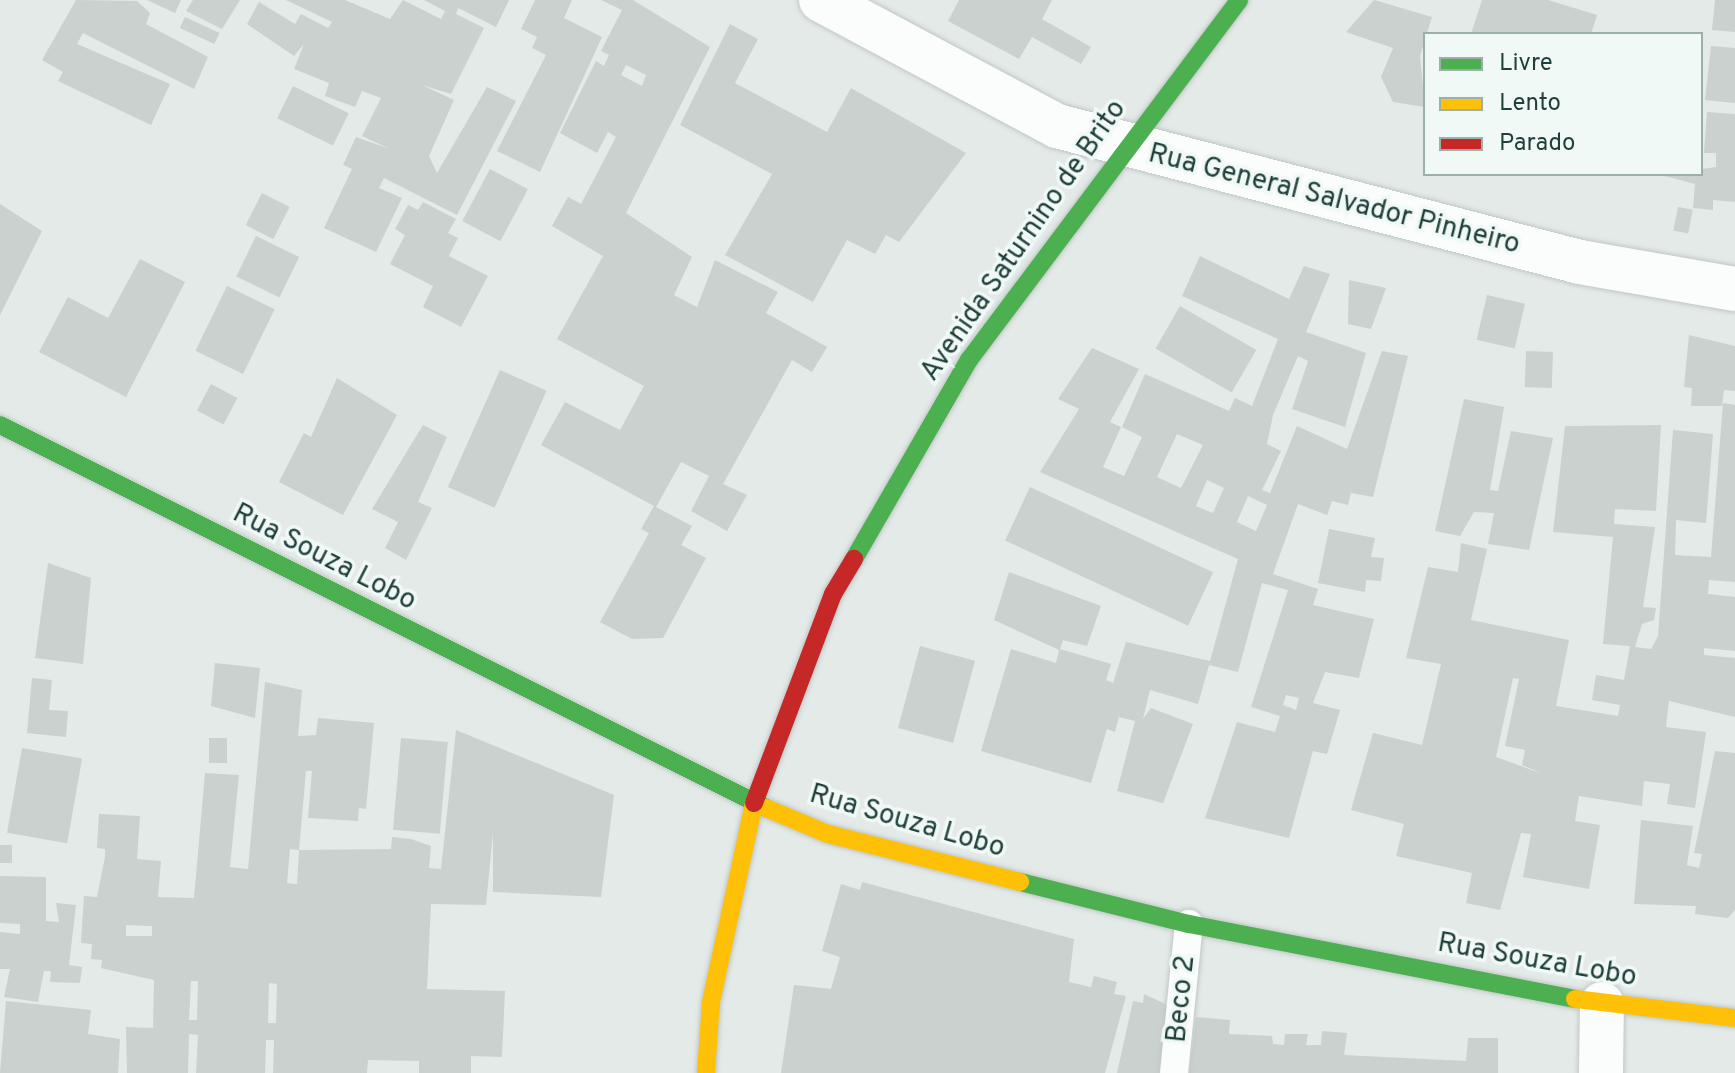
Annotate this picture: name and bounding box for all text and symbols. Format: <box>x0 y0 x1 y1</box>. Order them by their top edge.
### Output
legend <box>1423 32 1703 176</box>
text: Livre <box>1499 49 1553 79</box>
text: Lento <box>1499 89 1561 119</box>
street label: Avenida Saturnino de Brito <box>914 94 1134 388</box>
text: Parado <box>1499 129 1575 159</box>
street label: Rua General Salvador Pinheiro <box>1145 138 1523 262</box>
street label: Rua Souza Lobo <box>227 497 421 619</box>
street label: Rua Souza Lobo <box>805 778 1009 866</box>
street label: Rua Souza Lobo <box>1435 927 1639 995</box>
street label: Beco 2 <box>1161 954 1203 1044</box>

